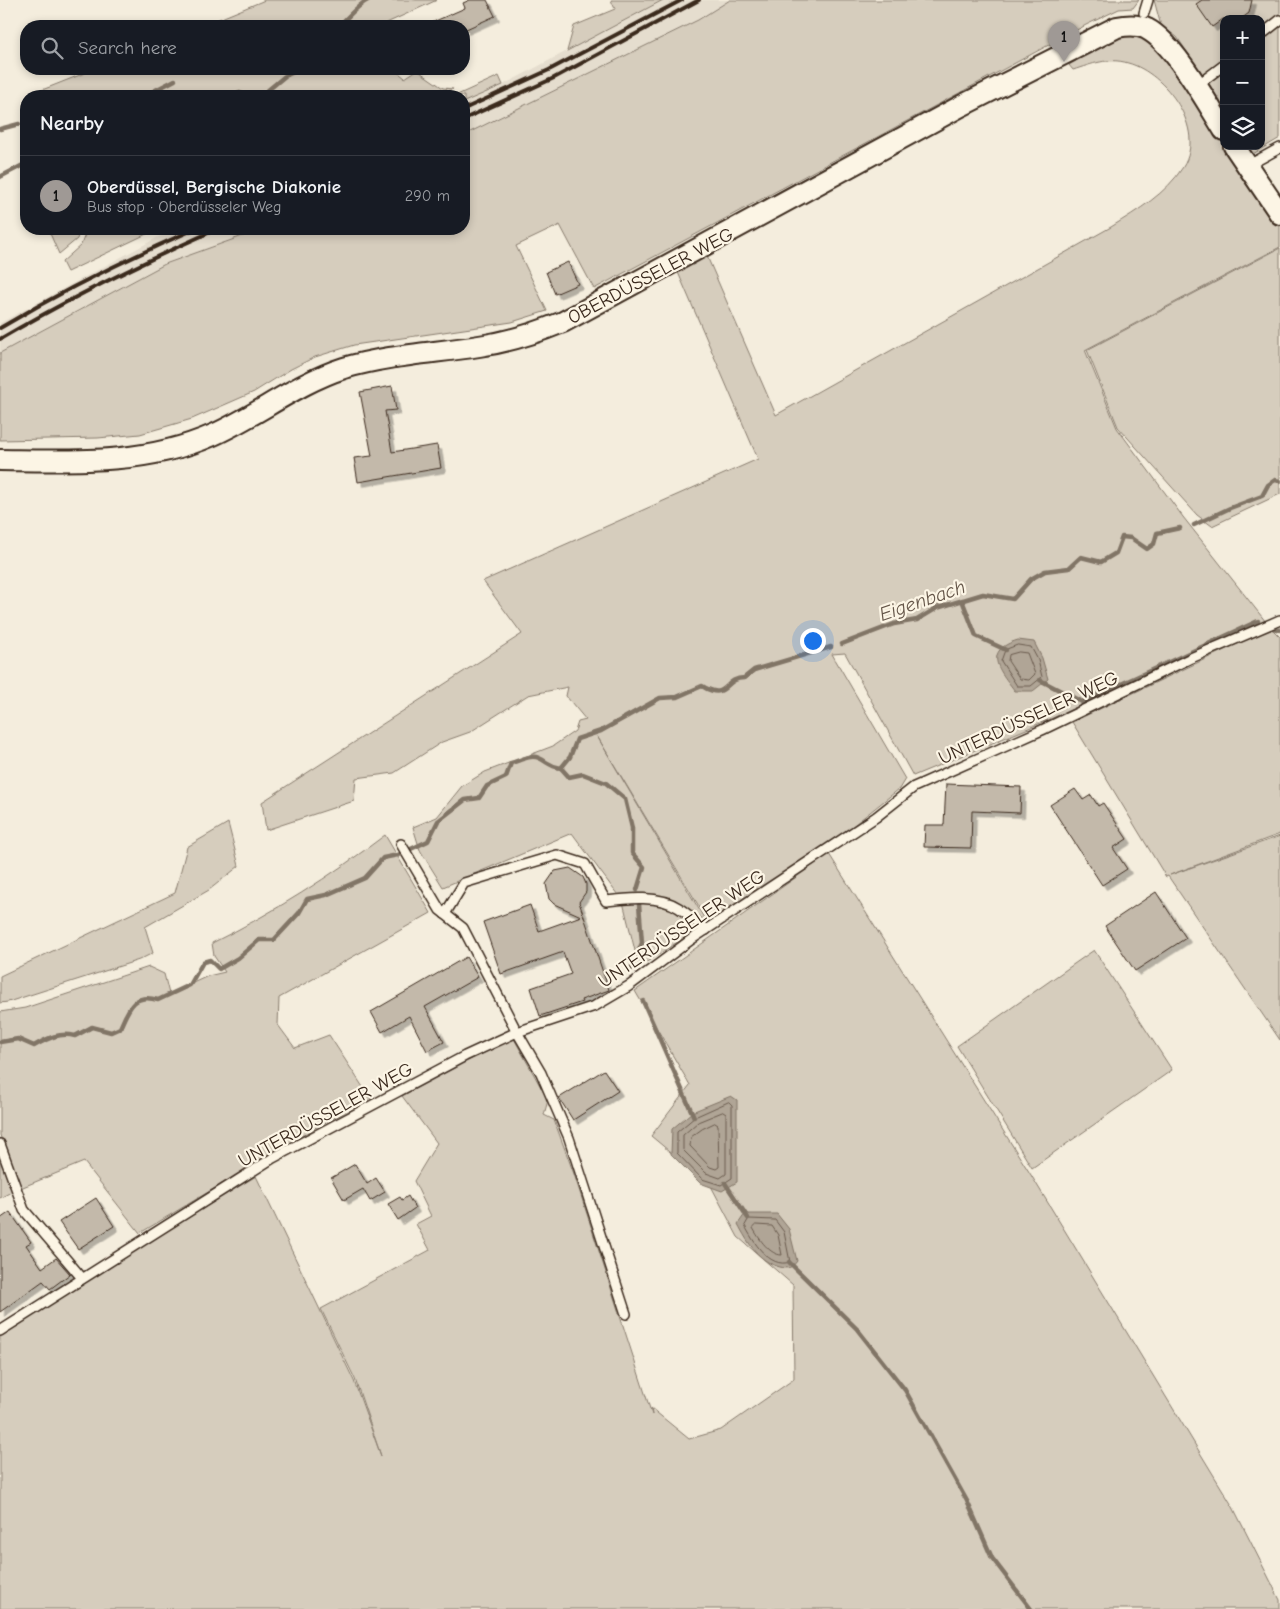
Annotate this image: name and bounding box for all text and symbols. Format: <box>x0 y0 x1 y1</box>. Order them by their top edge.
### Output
map controls <box>1220 15 1265 150</box>
button: + <box>1220 15 1265 60</box>
search box <box>20 20 470 75</box>
pin: 1 <box>1048 21 1080 62</box>
icon: search <box>38 34 66 62</box>
text: Search here <box>78 37 177 59</box>
button: − <box>1220 60 1265 105</box>
button: layers <box>1220 105 1265 150</box>
text: Nearby <box>40 111 104 135</box>
text: Oberdüssel, Bergische Diakonie <box>87 176 341 198</box>
text: 1 <box>53 187 59 205</box>
text: 290 m <box>405 187 450 205</box>
text: Bus stop · Oberdüsseler Weg <box>87 198 282 216</box>
street label: OBERDÜSSELER WEG <box>564 223 737 329</box>
water label: Eigenbach <box>876 575 968 626</box>
your location <box>800 628 826 654</box>
street label: UNTERDÜSSELER WEG <box>935 667 1122 769</box>
street label: UNTERDÜSSELER WEG <box>594 865 769 993</box>
street label: UNTERDÜSSELER WEG <box>235 1058 416 1172</box>

